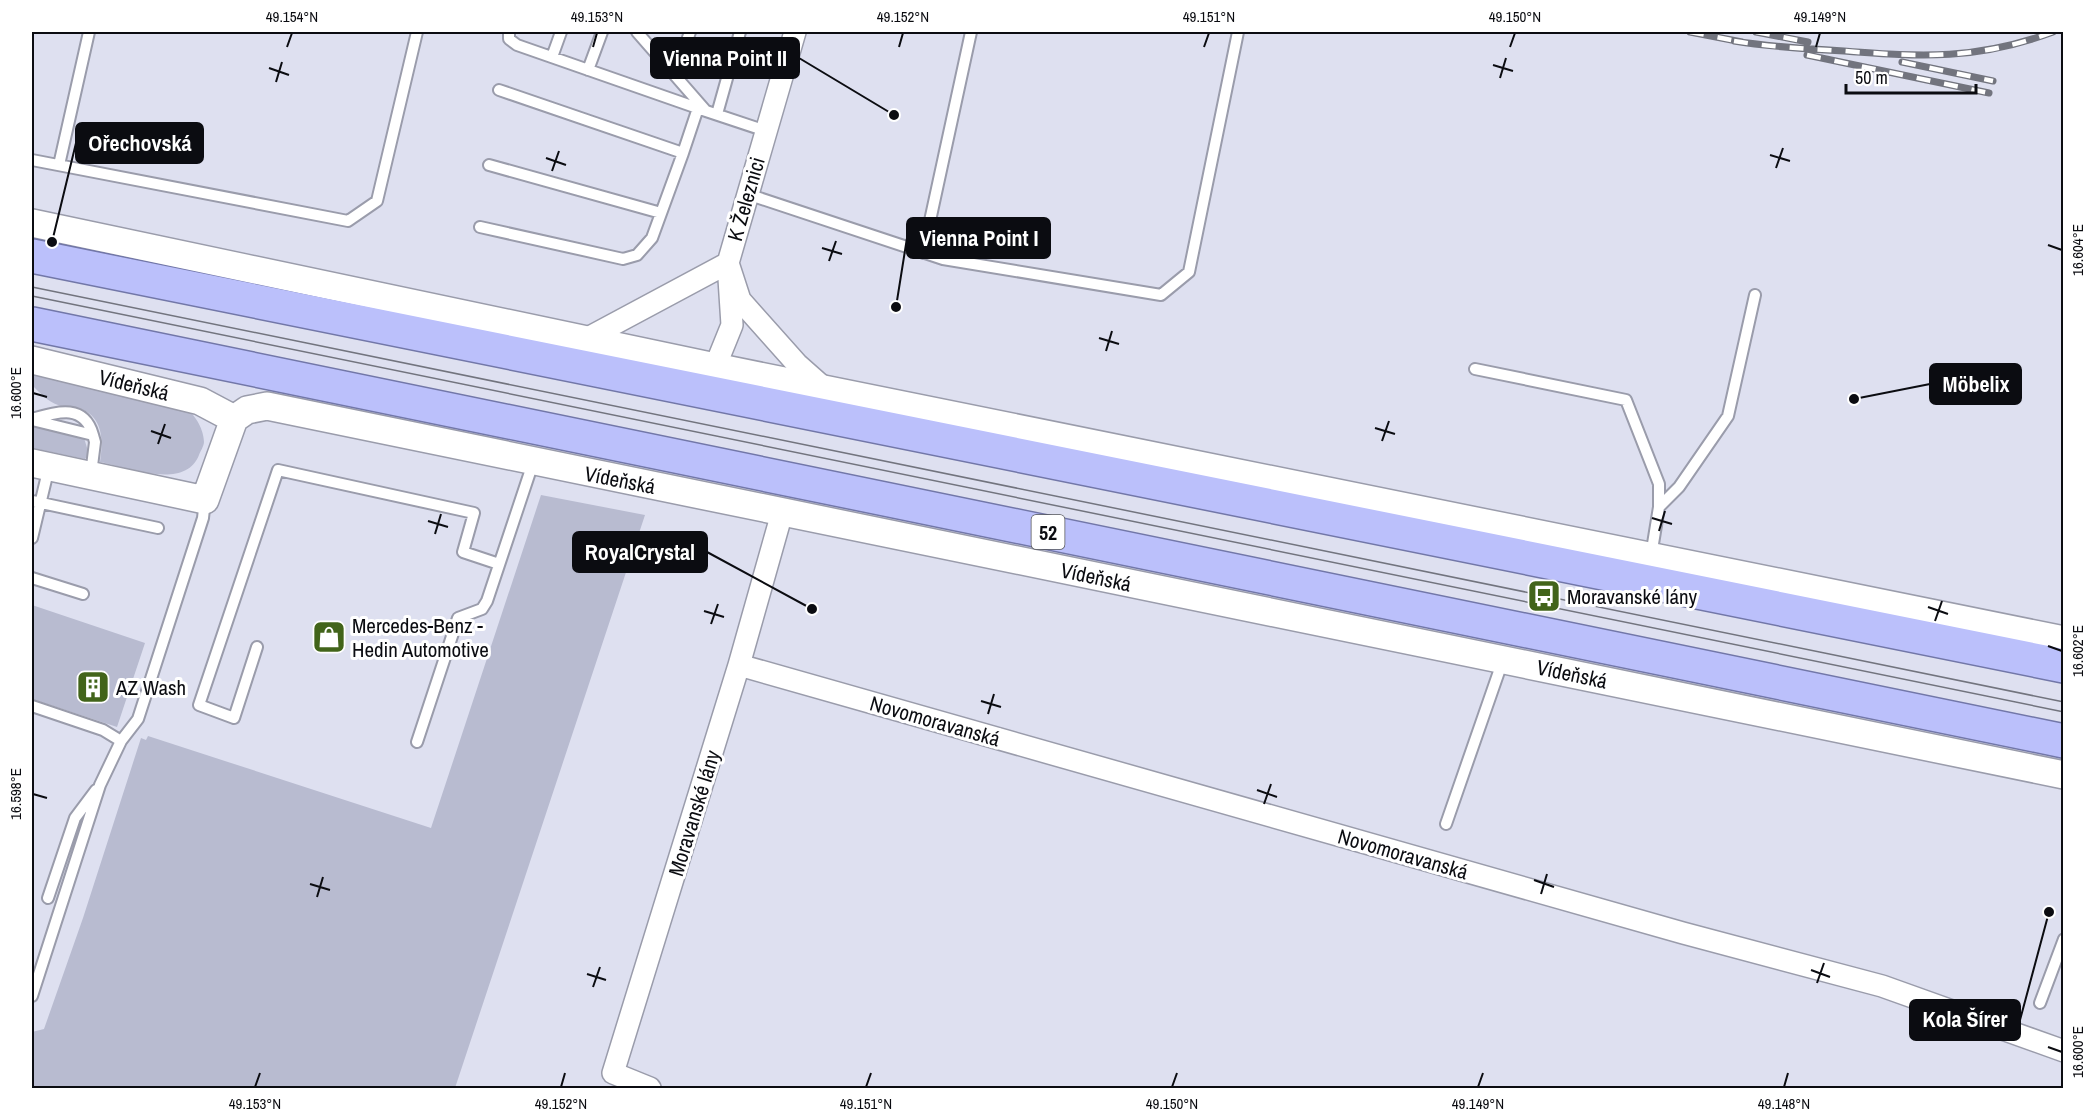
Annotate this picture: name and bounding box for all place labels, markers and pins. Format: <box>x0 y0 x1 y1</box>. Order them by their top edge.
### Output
callout: Vienna Point II <box>651 38 799 78</box>
callout: Ořechovská <box>76 123 203 163</box>
callout: Vienna Point I <box>907 218 1050 258</box>
callout: Möbelix <box>1930 364 2021 404</box>
callout: RoyalCrystal <box>573 532 707 572</box>
bus stop icon: Moravanské lány <box>1526 578 1562 614</box>
place label: Moravanské lány <box>1567 582 1698 611</box>
place label: Mercedes-Benz - Hedin Automotive <box>352 611 489 664</box>
shop icon: Mercedes-Benz - Hedin Automotive <box>311 619 347 655</box>
building icon: AZ Wash <box>75 669 111 705</box>
place label: AZ Wash <box>115 673 186 702</box>
callout: Kola Šírer <box>1910 1000 2020 1040</box>

